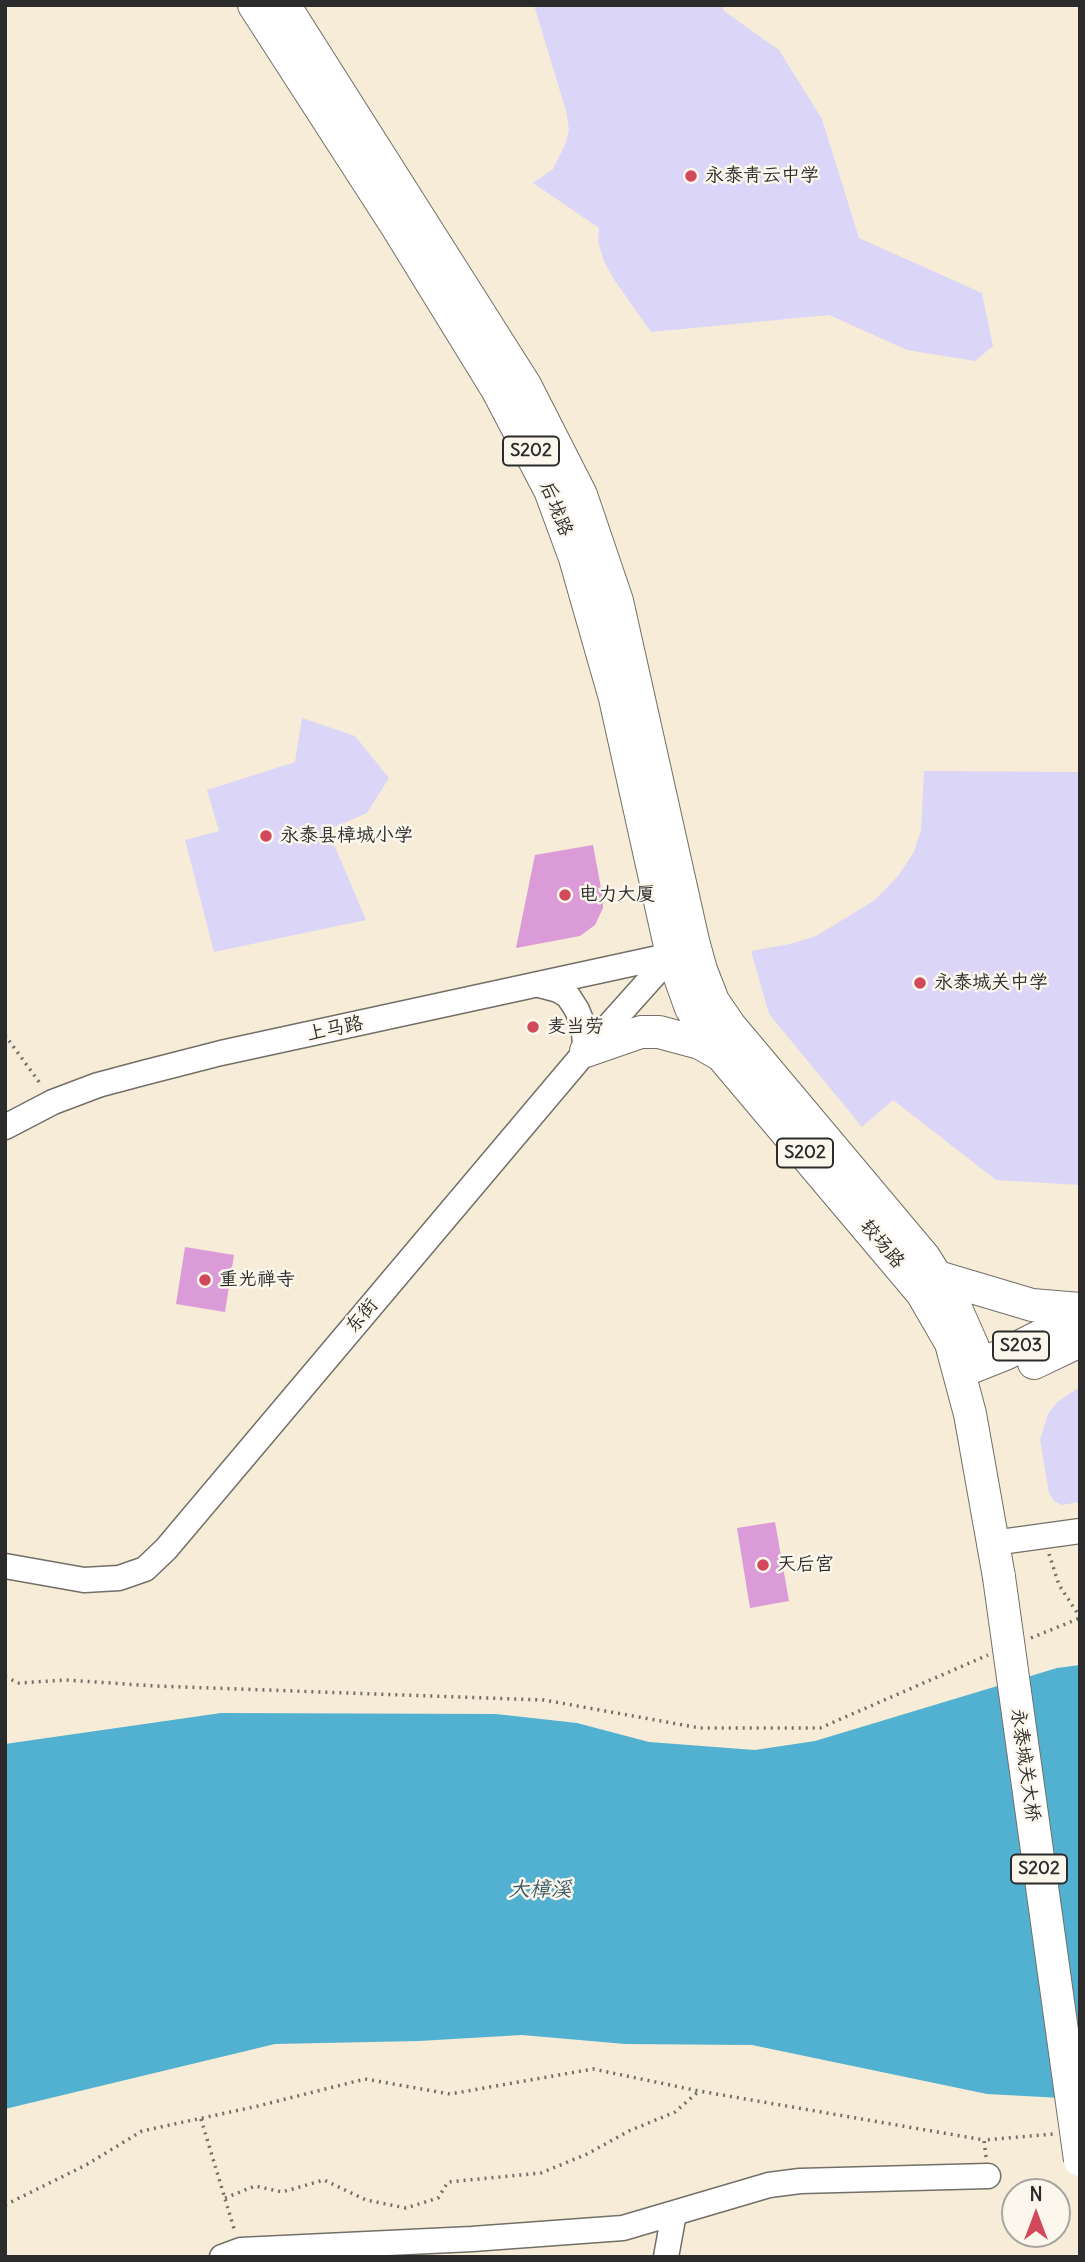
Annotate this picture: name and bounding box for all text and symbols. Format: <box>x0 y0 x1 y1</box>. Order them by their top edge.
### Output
place label: 永泰青云中学 <box>705 165 819 187</box>
marker: 永泰青云中学 <box>683 168 699 184</box>
road number: S202 <box>503 436 559 466</box>
street label: 后垅路 <box>535 478 577 540</box>
place label: 永泰县樟城小学 <box>280 825 413 847</box>
marker: 永泰县樟城小学 <box>258 828 274 844</box>
place label: 电力大厦 <box>579 884 655 906</box>
marker: 电力大厦 <box>557 887 573 903</box>
place label: 永泰城关中学 <box>934 972 1048 994</box>
marker: 永泰城关中学 <box>912 975 928 991</box>
street label: 上马路 <box>305 1012 365 1046</box>
place label: 麦当劳 <box>547 1016 604 1038</box>
marker: 麦当劳 <box>525 1019 541 1035</box>
road number: S202 <box>777 1138 833 1168</box>
street label: 较场路 <box>855 1215 909 1273</box>
place label: 重光禅寺 <box>219 1269 295 1291</box>
marker: 重光禅寺 <box>197 1272 213 1288</box>
street label: 东街 <box>341 1294 383 1338</box>
road number: S203 <box>993 1331 1049 1360</box>
place label: 天后宫 <box>777 1554 834 1576</box>
marker: 天后宫 <box>755 1557 771 1573</box>
street label: 永泰城关大桥 <box>1006 1707 1044 1823</box>
road number: S202 <box>1011 1854 1067 1884</box>
water label: 大樟溪 <box>509 1877 571 1903</box>
north arrow <box>1001 2178 1071 2248</box>
text: N <box>1029 2182 1043 2206</box>

